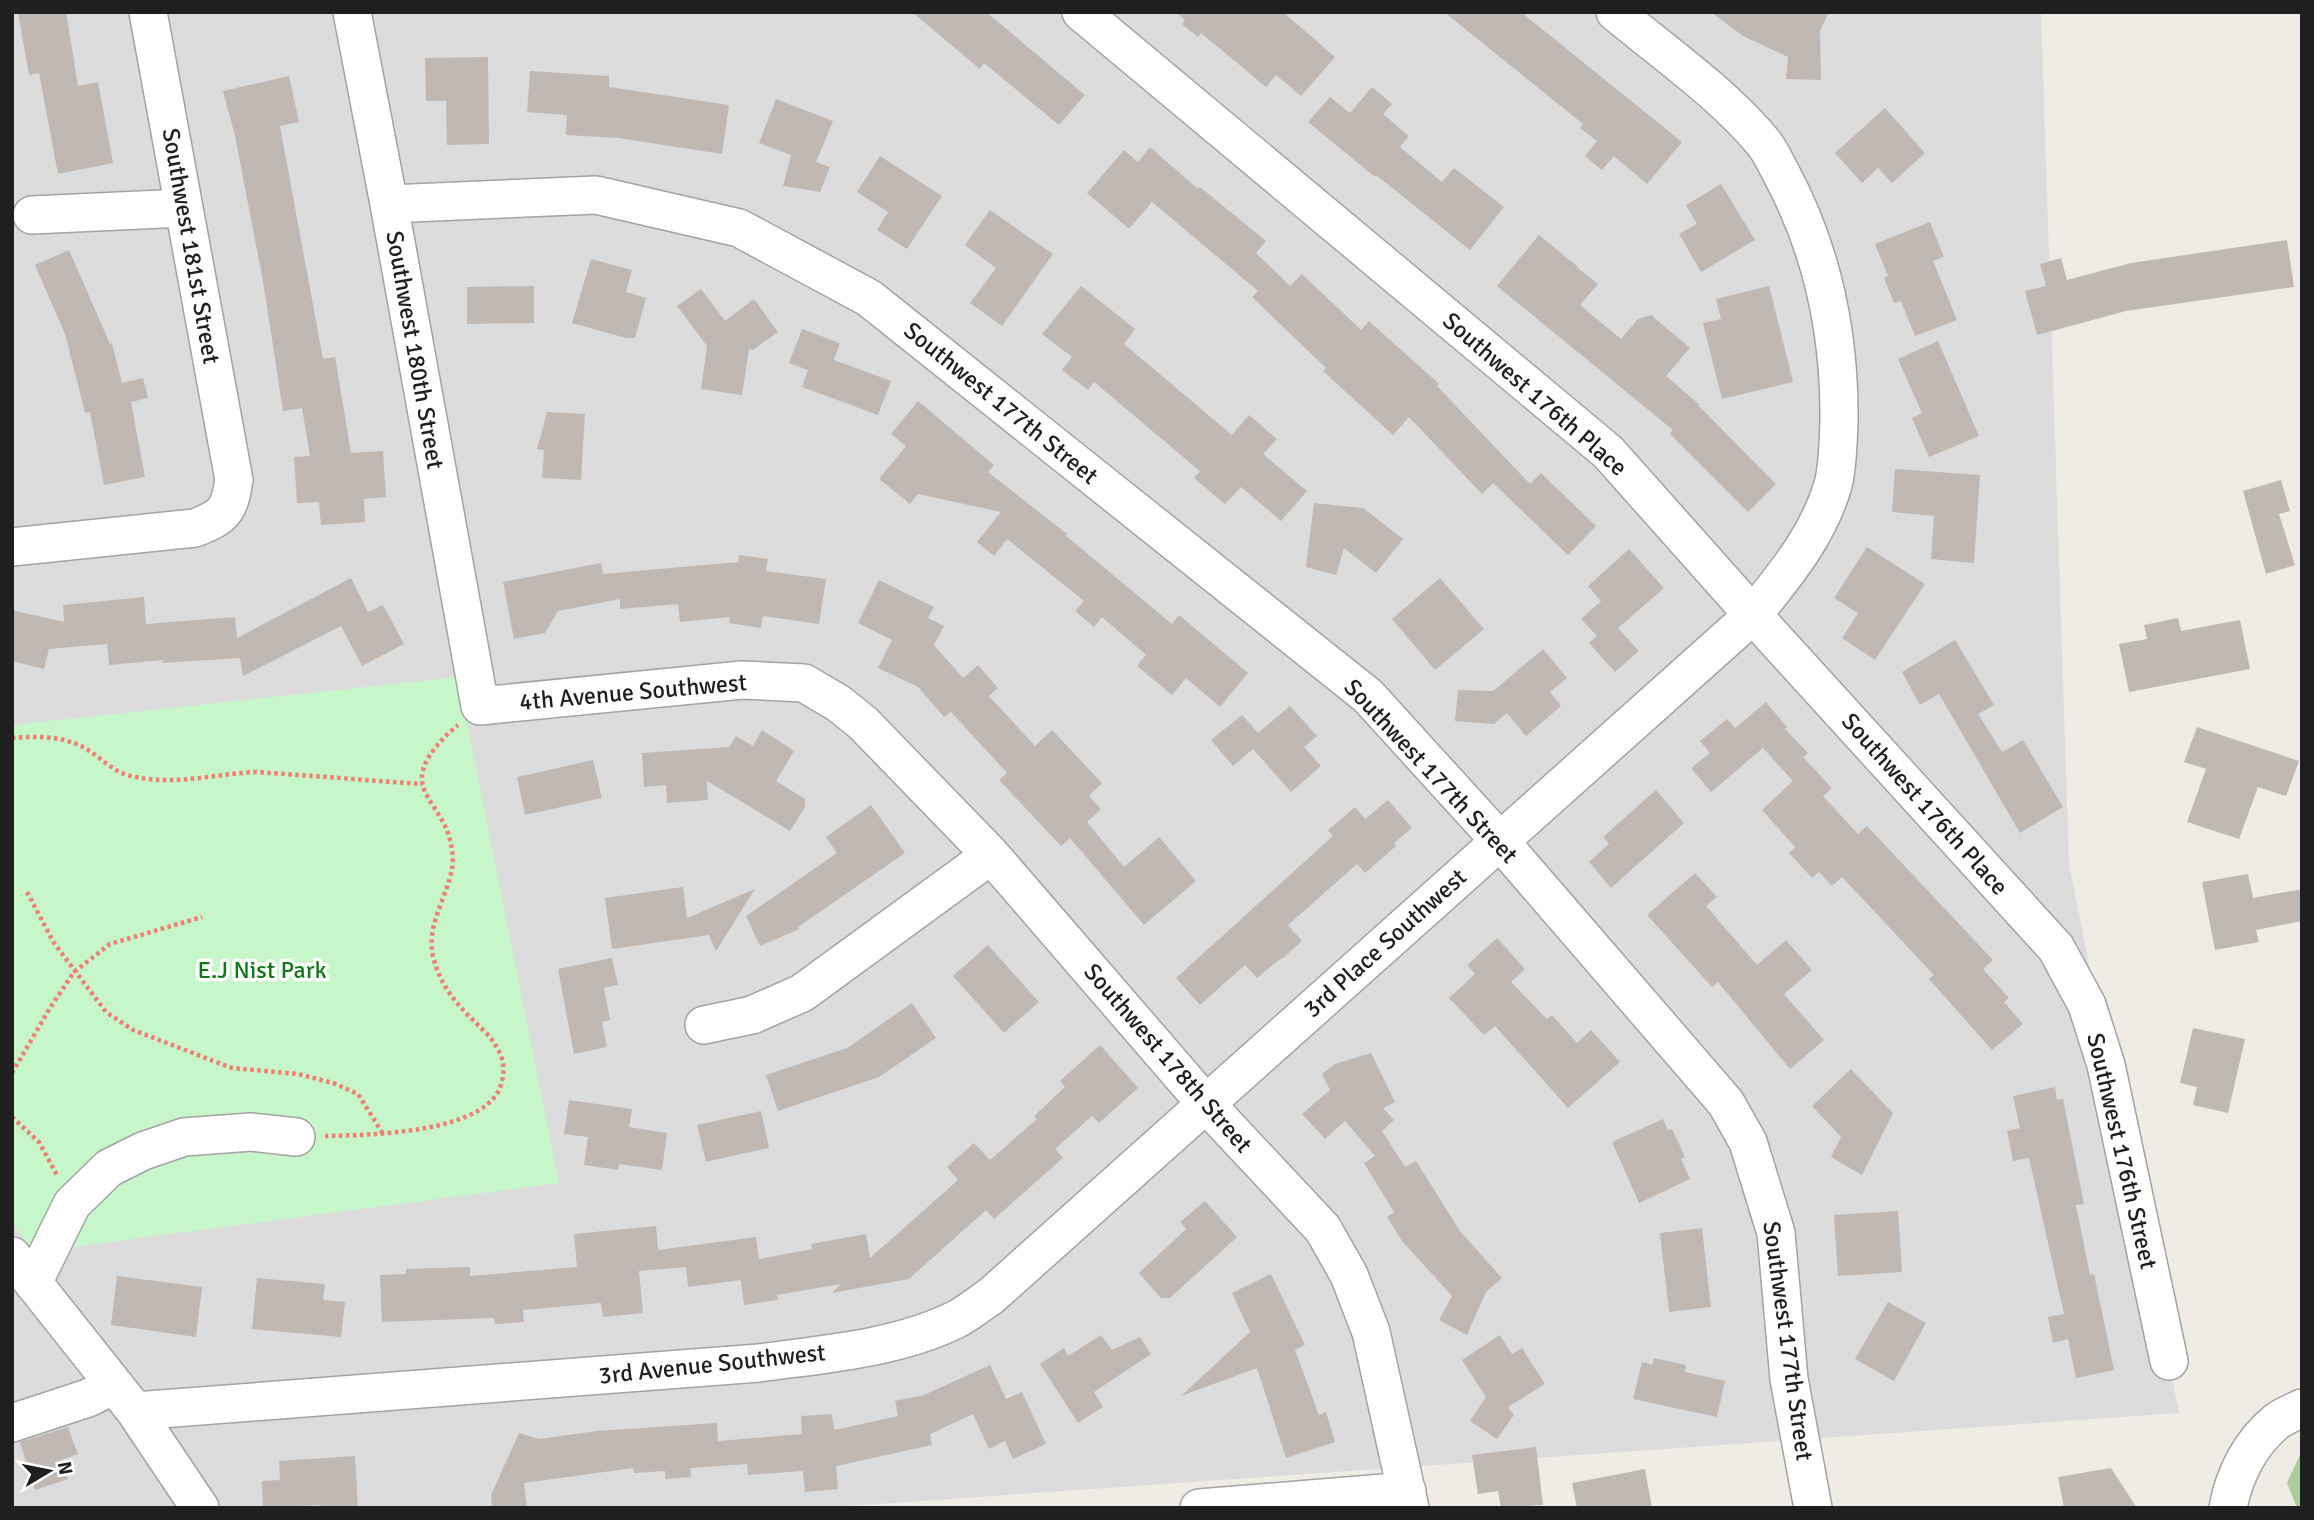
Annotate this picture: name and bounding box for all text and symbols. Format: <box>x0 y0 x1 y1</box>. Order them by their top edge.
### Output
street label: Southwest 181st Street <box>155 126 227 366</box>
street label: Southwest 180th Street <box>379 229 451 471</box>
street label: Southwest 176th Place <box>1437 306 1633 482</box>
street label: Southwest 177th Street <box>898 315 1104 491</box>
street label: 4th Avenue Southwest <box>518 667 748 717</box>
street label: Southwest 177th Street <box>1338 672 1524 870</box>
street label: Southwest 176th Place <box>1835 707 2015 901</box>
street label: 3rd Place Southwest <box>1297 862 1473 1024</box>
park label: E.J Nist Park <box>197 955 327 985</box>
street label: Southwest 178th Street <box>1077 957 1259 1159</box>
street label: Southwest 176th Street <box>2080 1030 2164 1272</box>
street label: Southwest 177th Street <box>1756 1219 1820 1463</box>
street label: 3rd Avenue Southwest <box>597 1337 827 1391</box>
north arrow <box>14 1436 84 1506</box>
text: N <box>52 1460 78 1477</box>

